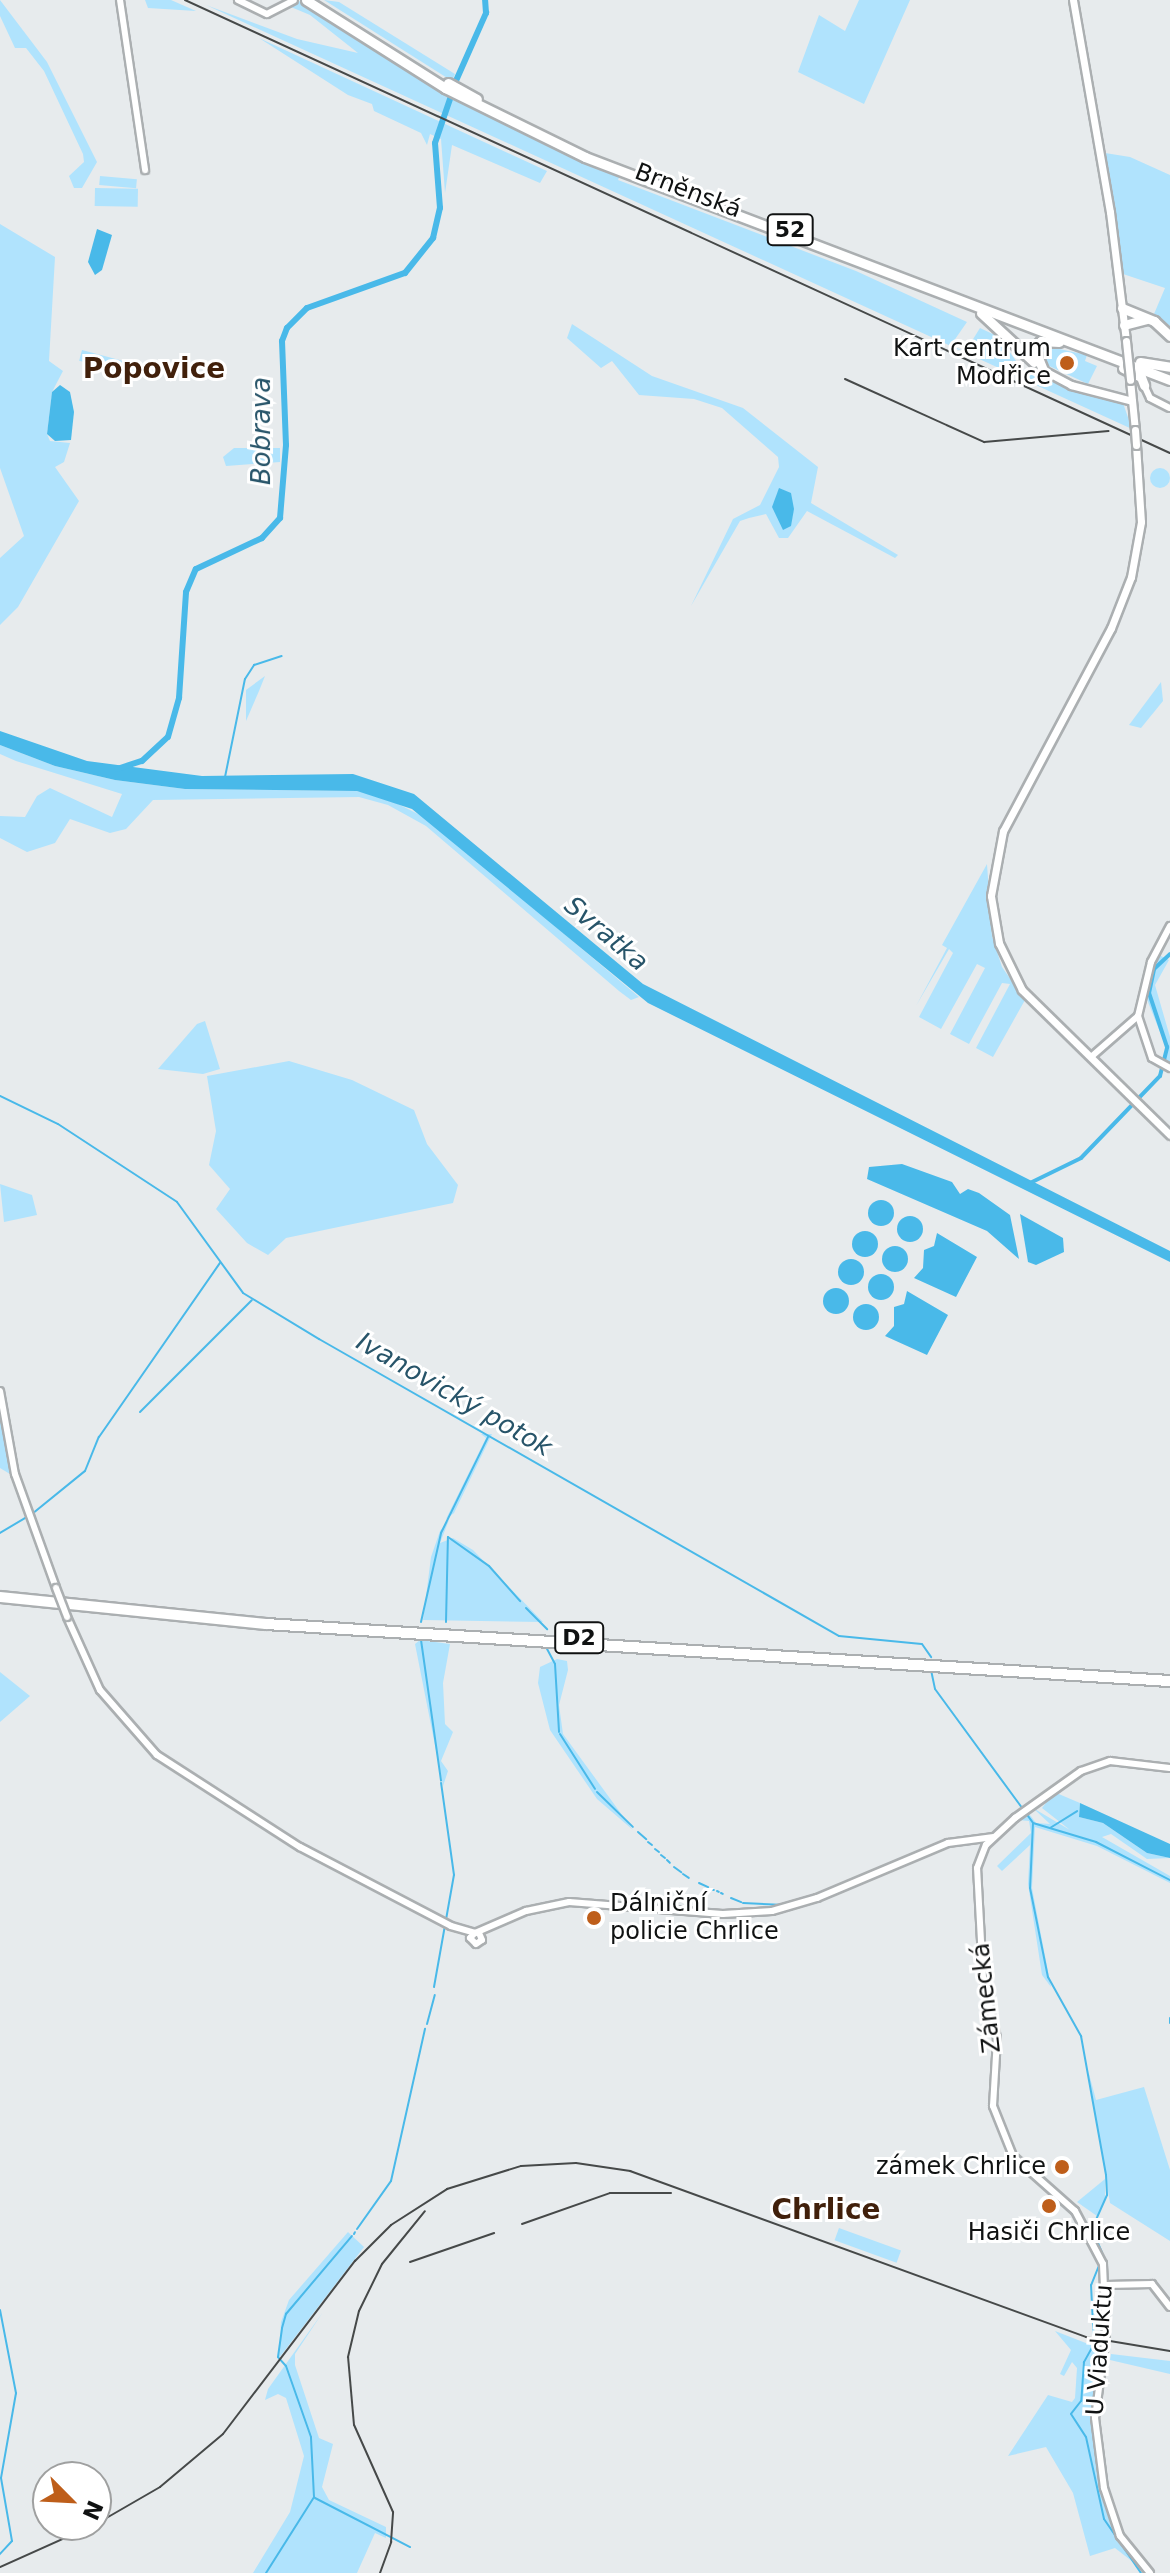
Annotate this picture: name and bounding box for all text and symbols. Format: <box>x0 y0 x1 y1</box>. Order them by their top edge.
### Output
street label: Brněnská <box>631 158 745 224</box>
road number: 52 <box>766 212 814 248</box>
place label: Kart centrum Modřice <box>893 335 1051 391</box>
district label: Popovice <box>83 352 225 386</box>
marker: Kart centrum Modřice <box>1058 354 1076 372</box>
water label: Bobrava <box>246 377 278 485</box>
water label: Svratka <box>558 890 654 978</box>
water label: Ivanovický potok <box>351 1326 557 1464</box>
road number: D2 <box>553 1620 605 1656</box>
place label: Dálniční policie Chrlice <box>610 1890 779 1946</box>
marker: Dálniční policie Chrlice <box>585 1909 603 1927</box>
street label: Zámecká <box>967 1941 1007 2055</box>
place label: zámek Chrlice <box>876 2153 1046 2181</box>
marker: zámek Chrlice <box>1053 2158 1071 2176</box>
district label: Chrlice <box>771 2193 881 2227</box>
marker: Hasiči Chrlice <box>1040 2197 1058 2215</box>
place label: Hasiči Chrlice <box>968 2219 1130 2247</box>
street label: U Viaduktu <box>1081 2283 1119 2417</box>
north arrow <box>32 2461 112 2541</box>
text: N <box>77 2497 108 2524</box>

